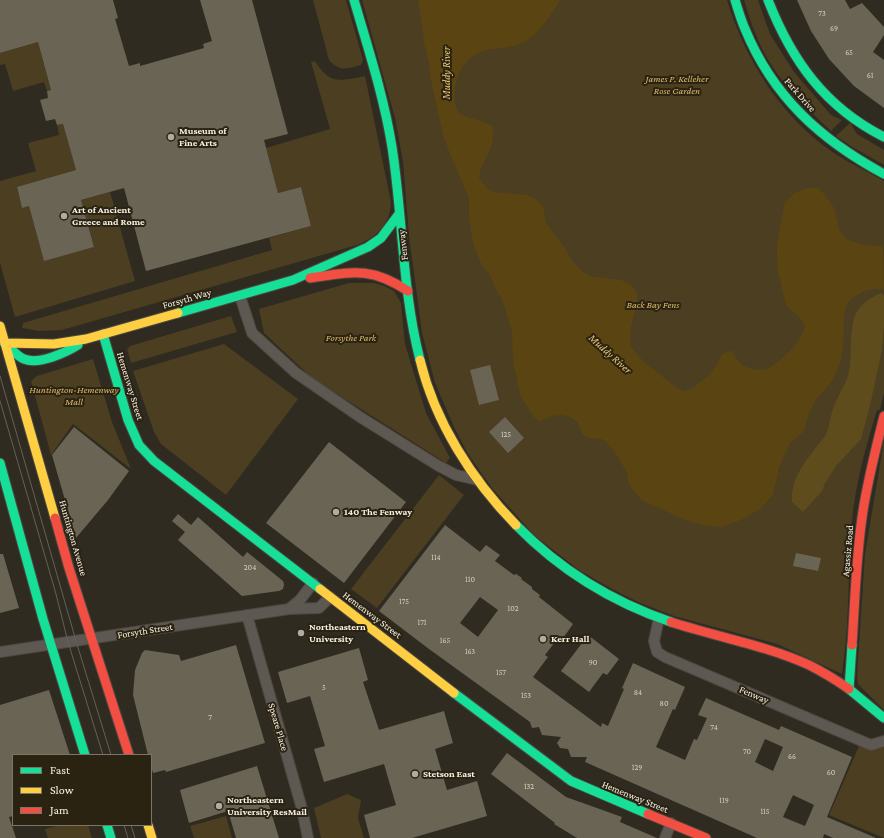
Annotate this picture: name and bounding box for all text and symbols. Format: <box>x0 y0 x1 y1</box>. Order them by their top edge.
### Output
house number: 73 <box>818 9 826 19</box>
house number: 69 <box>830 24 838 34</box>
water label: Muddy River <box>440 46 454 100</box>
house number: 65 <box>845 48 853 58</box>
house number: 61 <box>867 71 873 81</box>
park label: James P. Kelleher Rose Garden <box>646 73 708 96</box>
street label: Park Drive <box>782 75 818 115</box>
place label: Museum of Fine Arts <box>179 125 227 148</box>
marker: Museum of Fine Arts <box>166 132 176 142</box>
place label: Art of Ancient Greece and Rome <box>72 204 145 228</box>
marker: Art of Ancient Greece and Rome <box>59 211 69 221</box>
street label: Fenway <box>395 229 411 261</box>
street label: Forsyth Way <box>161 286 213 312</box>
park label: Back Bay Fens <box>627 299 679 311</box>
water label: Muddy River <box>586 331 634 377</box>
park label: Forsythe Park <box>326 332 376 344</box>
street label: Hemenway Street <box>114 351 146 421</box>
park label: Huntington-Hemenway Mall <box>29 384 119 408</box>
house number: 125 <box>501 430 511 440</box>
street label: Huntington Avenue <box>56 499 90 577</box>
place label: 140 The Fenway <box>344 506 412 518</box>
marker: 140 The Fenway <box>331 507 341 517</box>
street label: Agassiz Road <box>840 525 856 577</box>
house number: 114 <box>431 553 441 563</box>
house number: 204 <box>244 563 256 573</box>
house number: 110 <box>465 575 475 585</box>
street label: Hemenway Street <box>340 589 404 641</box>
house number: 175 <box>399 597 409 607</box>
house number: 102 <box>508 604 518 614</box>
house number: 171 <box>418 618 426 628</box>
street label: Forsyth Street <box>117 621 173 641</box>
place label: Northeastern University <box>309 621 366 644</box>
marker: Northeastern University <box>296 628 306 638</box>
place label: Kerr Hall <box>551 633 589 645</box>
marker: Kerr Hall <box>538 634 548 644</box>
house number: 165 <box>440 636 450 646</box>
house number: 163 <box>465 647 475 657</box>
house number: 90 <box>589 658 597 668</box>
house number: 157 <box>496 668 506 678</box>
house number: 5 <box>322 683 326 693</box>
street label: Fenway <box>737 683 771 707</box>
house number: 84 <box>634 688 642 698</box>
house number: 153 <box>521 691 531 701</box>
house number: 80 <box>660 699 668 709</box>
street label: Speare Place <box>265 702 291 752</box>
house number: 7 <box>208 713 212 723</box>
house number: 74 <box>710 723 718 733</box>
house number: 70 <box>743 747 751 757</box>
house number: 66 <box>788 752 796 762</box>
legend <box>12 754 152 826</box>
text: Fast <box>50 763 70 777</box>
house number: 129 <box>632 763 642 773</box>
place label: Stetson East <box>423 768 475 780</box>
house number: 60 <box>827 768 835 778</box>
marker: Stetson East <box>410 769 420 779</box>
street label: Hemenway Street <box>600 778 670 816</box>
house number: 132 <box>524 782 534 792</box>
text: Slow <box>50 783 74 797</box>
place label: Northeastern University ResMail <box>227 794 307 818</box>
house number: 119 <box>719 796 729 806</box>
marker: Northeastern University ResMail <box>214 801 224 811</box>
text: Jam <box>50 803 69 817</box>
house number: 115 <box>760 807 770 817</box>

